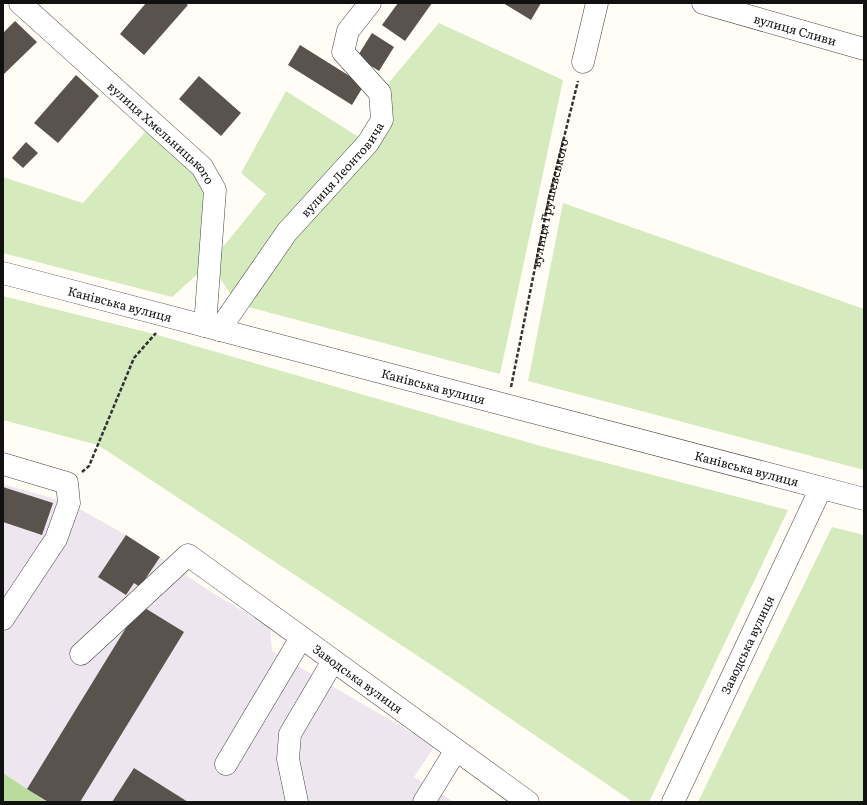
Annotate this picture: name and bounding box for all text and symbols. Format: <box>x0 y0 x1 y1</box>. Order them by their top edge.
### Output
street label: вулиця Сливи <box>752 9 839 50</box>
street label: вулиця Хмельницького <box>104 77 219 187</box>
street label: вулиця Леонтовича <box>296 118 388 221</box>
street label: вулиця Грушевського <box>526 137 572 269</box>
street label: Канівська вулиця <box>66 281 174 326</box>
street label: Канівська вулиця <box>379 364 487 408</box>
street label: Канівська вулиця <box>693 446 801 491</box>
street label: Заводська вулиця <box>716 592 778 697</box>
street label: Заводська вулиця <box>309 640 407 717</box>

